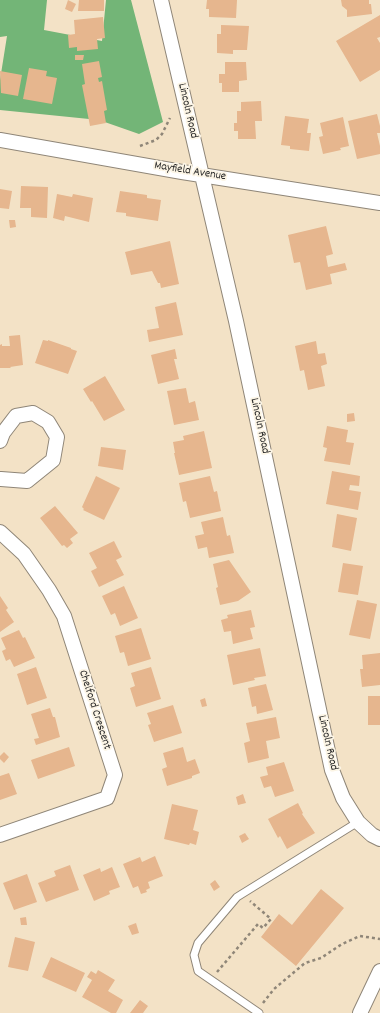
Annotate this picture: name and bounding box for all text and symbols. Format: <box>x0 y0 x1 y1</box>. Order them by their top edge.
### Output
street label: Lincoln Road <box>174 82 200 140</box>
street label: Mayfield Avenue <box>153 159 227 185</box>
street label: Lincoln Road <box>246 397 272 455</box>
street label: Chelford Crescent <box>74 668 114 752</box>
street label: Lincoln Road <box>314 714 340 772</box>

